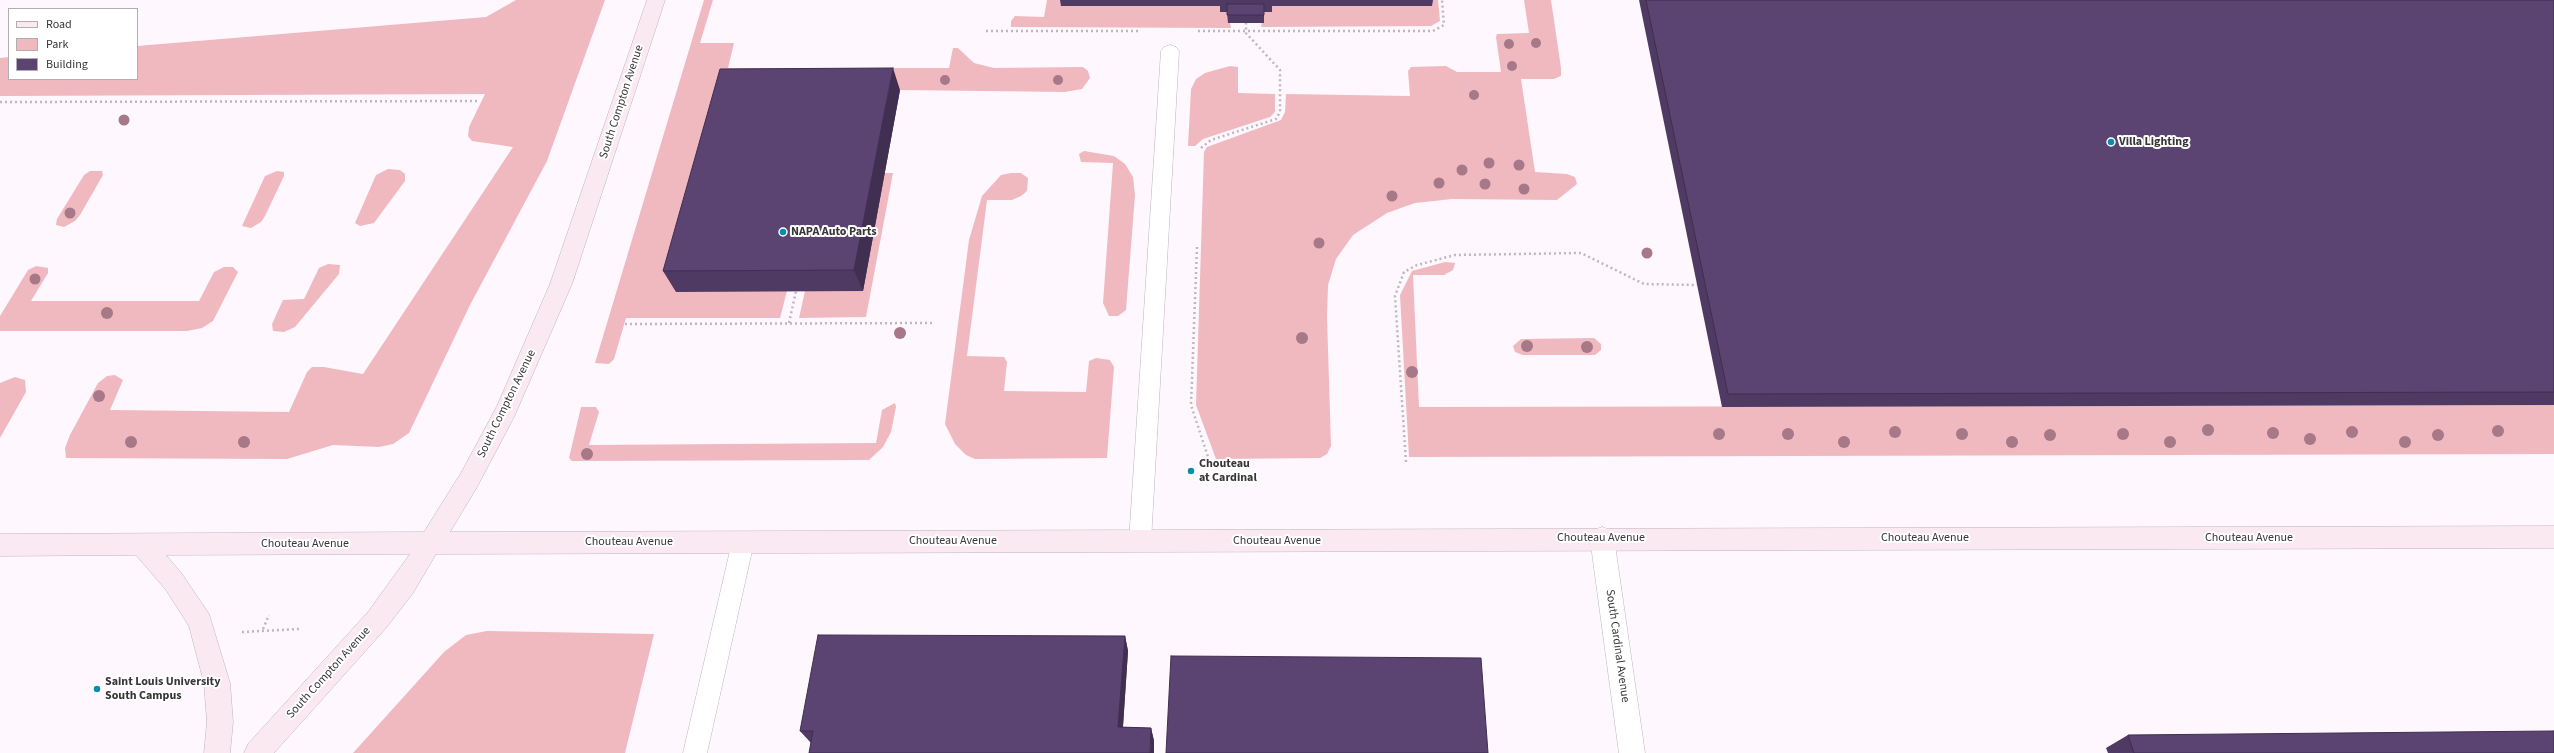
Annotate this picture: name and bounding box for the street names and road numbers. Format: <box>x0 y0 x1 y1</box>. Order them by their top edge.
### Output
street label: South Compton Avenue <box>597 43 647 161</box>
street label: South Compton Avenue <box>475 348 539 460</box>
street label: Chouteau Avenue <box>1557 531 1645 545</box>
street label: Chouteau Avenue <box>1881 531 1969 545</box>
street label: Chouteau Avenue <box>2205 531 2293 545</box>
street label: Chouteau Avenue <box>909 534 997 548</box>
street label: Chouteau Avenue <box>1233 534 1321 548</box>
street label: Chouteau Avenue <box>585 535 673 549</box>
street label: Chouteau Avenue <box>261 537 349 551</box>
street label: South Cardinal Avenue <box>1602 589 1632 703</box>
street label: South Compton Avenue <box>284 624 374 722</box>

